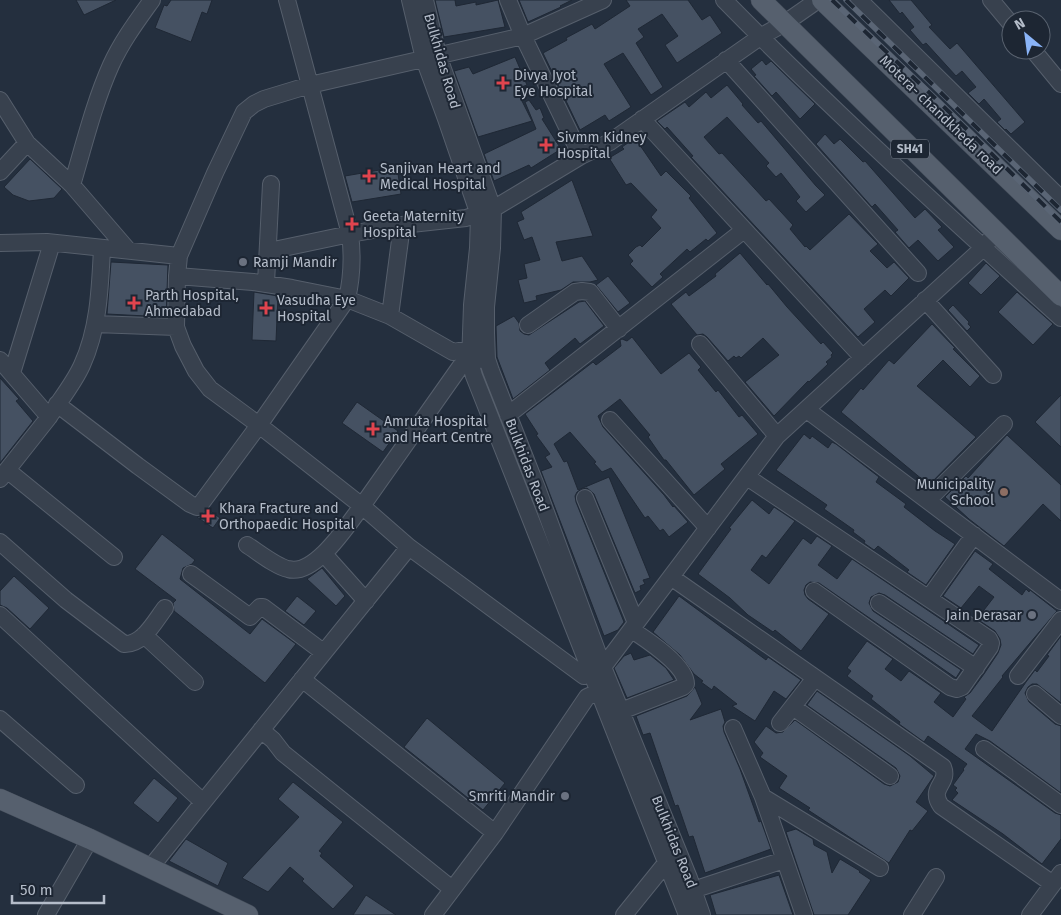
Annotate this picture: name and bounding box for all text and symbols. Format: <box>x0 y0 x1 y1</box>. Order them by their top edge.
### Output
north arrow <box>1001 10 1051 60</box>
street label: Bulkhidas Road <box>420 11 464 111</box>
text: N <box>1012 14 1028 34</box>
street label: Motera- chandkheda road <box>876 52 1006 178</box>
place label: Divya Jyot Eye Hospital <box>514 67 592 100</box>
marker: Divya Jyot Eye Hospital <box>496 76 510 90</box>
place label: Sivmm Kidney Hospital <box>557 129 647 162</box>
marker: Sivmm Kidney Hospital <box>539 138 553 152</box>
road number: SH41 <box>891 140 929 158</box>
place label: Sanjivan Heart and Medical Hospital <box>380 160 501 193</box>
marker: Sanjivan Heart and Medical Hospital <box>362 169 376 183</box>
place label: Geeta Maternity Hospital <box>363 208 464 241</box>
marker: Geeta Maternity Hospital <box>345 217 359 231</box>
place label: Ramji Mandir <box>253 254 338 271</box>
marker: Ramji Mandir <box>237 256 249 268</box>
place label: Parth Hospital, Ahmedabad <box>145 287 239 320</box>
place label: Vasudha Eye Hospital <box>277 292 356 325</box>
marker: Parth Hospital, Ahmedabad <box>127 296 141 310</box>
marker: Vasudha Eye Hospital <box>259 301 273 315</box>
place label: Amruta Hospital and Heart Centre <box>384 413 492 446</box>
street label: Bulkhidas Road <box>501 416 553 514</box>
marker: Amruta Hospital and Heart Centre <box>366 422 380 436</box>
place label: Municipality School <box>917 476 994 509</box>
marker: Municipality School <box>998 486 1010 498</box>
place label: Khara Fracture and Orthopaedic Hospital <box>219 500 355 533</box>
marker: Khara Fracture and Orthopaedic Hospital <box>201 509 215 523</box>
place label: Jain Derasar <box>946 607 1023 624</box>
marker: Jain Derasar <box>1026 609 1038 621</box>
place label: Smriti Mandir <box>469 788 556 805</box>
marker: Smriti Mandir <box>559 790 571 802</box>
street label: Bulkhidas Road <box>648 793 700 891</box>
scale bar <box>12 872 105 904</box>
text: 50 m <box>20 881 53 899</box>

